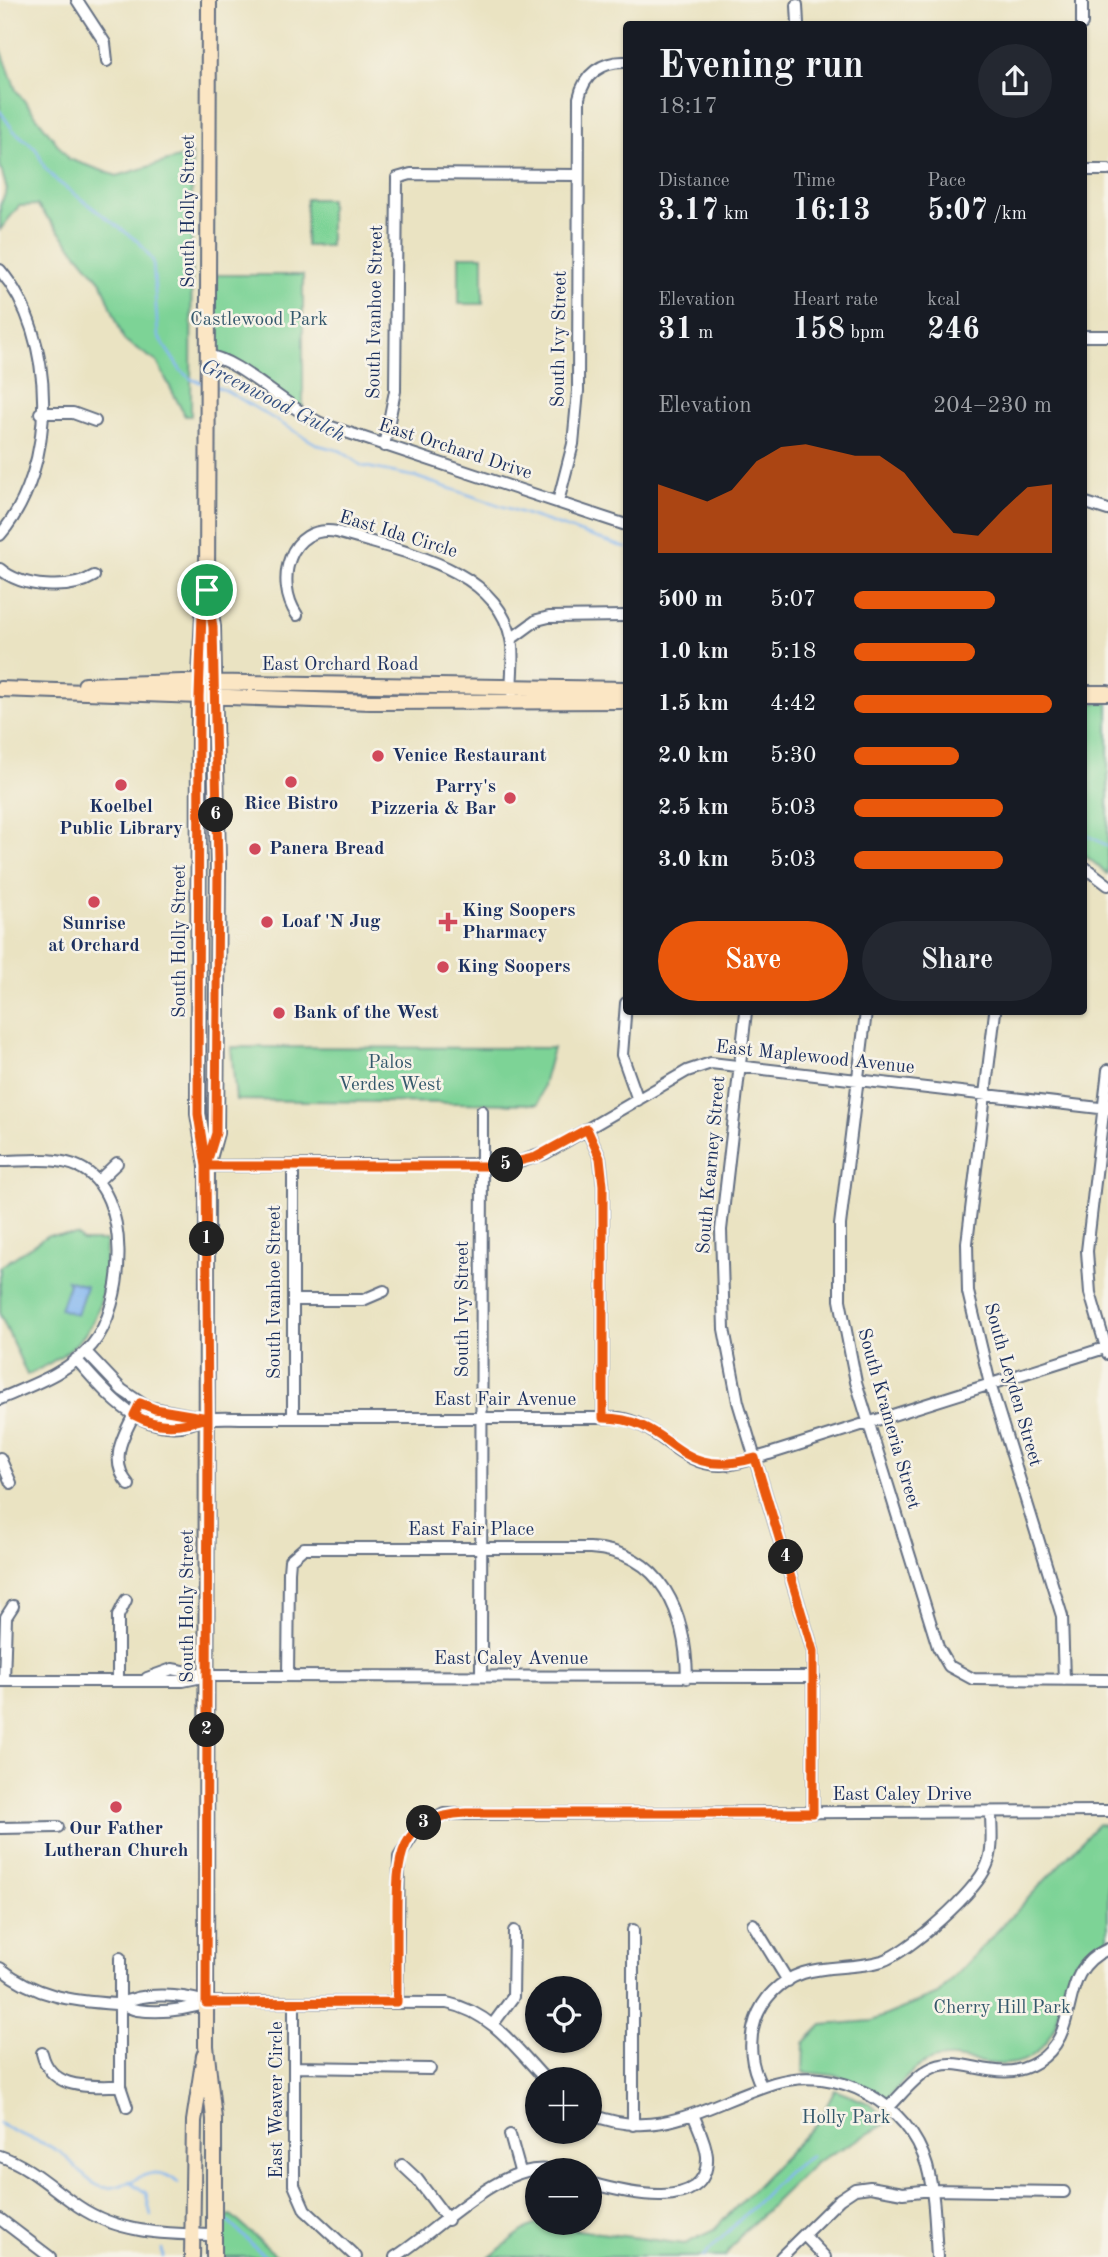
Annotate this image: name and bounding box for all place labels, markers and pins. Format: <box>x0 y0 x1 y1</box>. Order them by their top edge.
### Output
pin <box>177 560 237 620</box>
place label: Venice Restaurant <box>392 747 547 766</box>
marker: Venice Restaurant <box>370 748 386 764</box>
marker: Rice Bistro <box>283 774 299 790</box>
marker: Koelbel Public Library <box>113 777 129 793</box>
place label: Parry's Pizzeria & Bar <box>370 778 496 819</box>
marker: Parry's Pizzeria & Bar <box>502 790 518 806</box>
place label: Rice Bistro <box>244 795 338 814</box>
place label: Koelbel Public Library <box>59 798 183 839</box>
pin: 6 <box>198 798 234 832</box>
place label: Panera Bread <box>269 840 384 859</box>
marker: Panera Bread <box>247 841 263 857</box>
marker: Sunrise at Orchard <box>86 894 102 910</box>
place label: King Soopers Pharmacy <box>462 902 575 943</box>
place label: Loaf 'N Jug <box>281 913 381 932</box>
marker: Loaf 'N Jug <box>259 914 275 930</box>
marker: King Soopers Pharmacy <box>440 914 456 930</box>
place label: Sunrise at Orchard <box>48 915 140 956</box>
place label: King Soopers <box>457 958 570 977</box>
marker: King Soopers <box>435 959 451 975</box>
place label: Bank of the West <box>293 1004 439 1023</box>
marker: Bank of the West <box>271 1005 287 1021</box>
pin: 5 <box>489 1148 524 1182</box>
pin: 1 <box>190 1222 224 1256</box>
pin: 4 <box>768 1540 804 1574</box>
pin: 2 <box>190 1712 224 1748</box>
marker: Our Father Lutheran Church <box>108 1799 124 1815</box>
pin: 3 <box>406 1806 442 1840</box>
place label: Our Father Lutheran Church <box>44 1820 189 1861</box>

